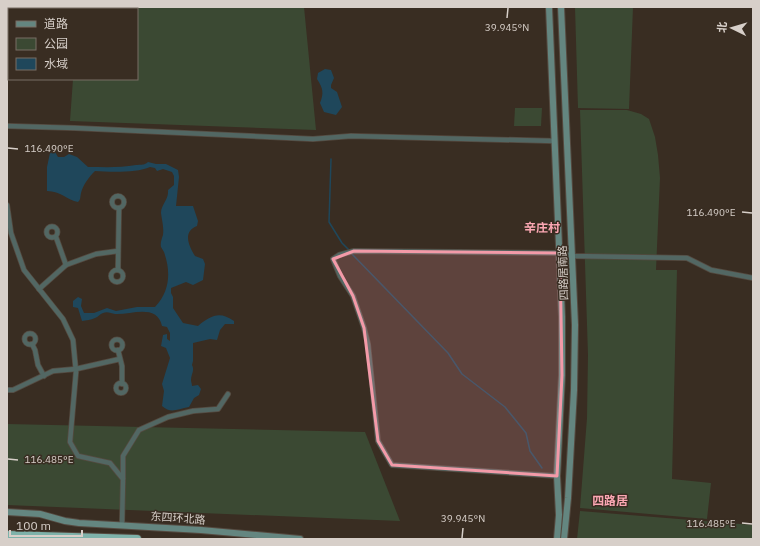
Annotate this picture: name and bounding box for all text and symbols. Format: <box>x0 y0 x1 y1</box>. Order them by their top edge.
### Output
legend <box>8 8 138 80</box>
north arrow <box>712 8 752 48</box>
text: 道路 <box>44 16 68 31</box>
text: 39.945°N <box>485 21 529 34</box>
text: 北 <box>715 21 729 33</box>
text: 公园 <box>44 36 68 51</box>
text: 水域 <box>44 56 68 71</box>
text: 116.490°E <box>24 142 74 155</box>
text: 116.490°E <box>686 206 736 219</box>
district label: 辛庄村 <box>524 220 560 235</box>
street label: 四路居南路 <box>555 245 571 301</box>
text: 116.485°E <box>24 453 74 466</box>
district label: 四路居 <box>592 493 628 508</box>
street label: 东四环北路 <box>150 509 206 527</box>
scale bar <box>10 512 82 538</box>
text: 39.945°N <box>441 512 485 525</box>
text: 116.485°E <box>686 517 736 530</box>
text: 100 m <box>16 518 51 533</box>

